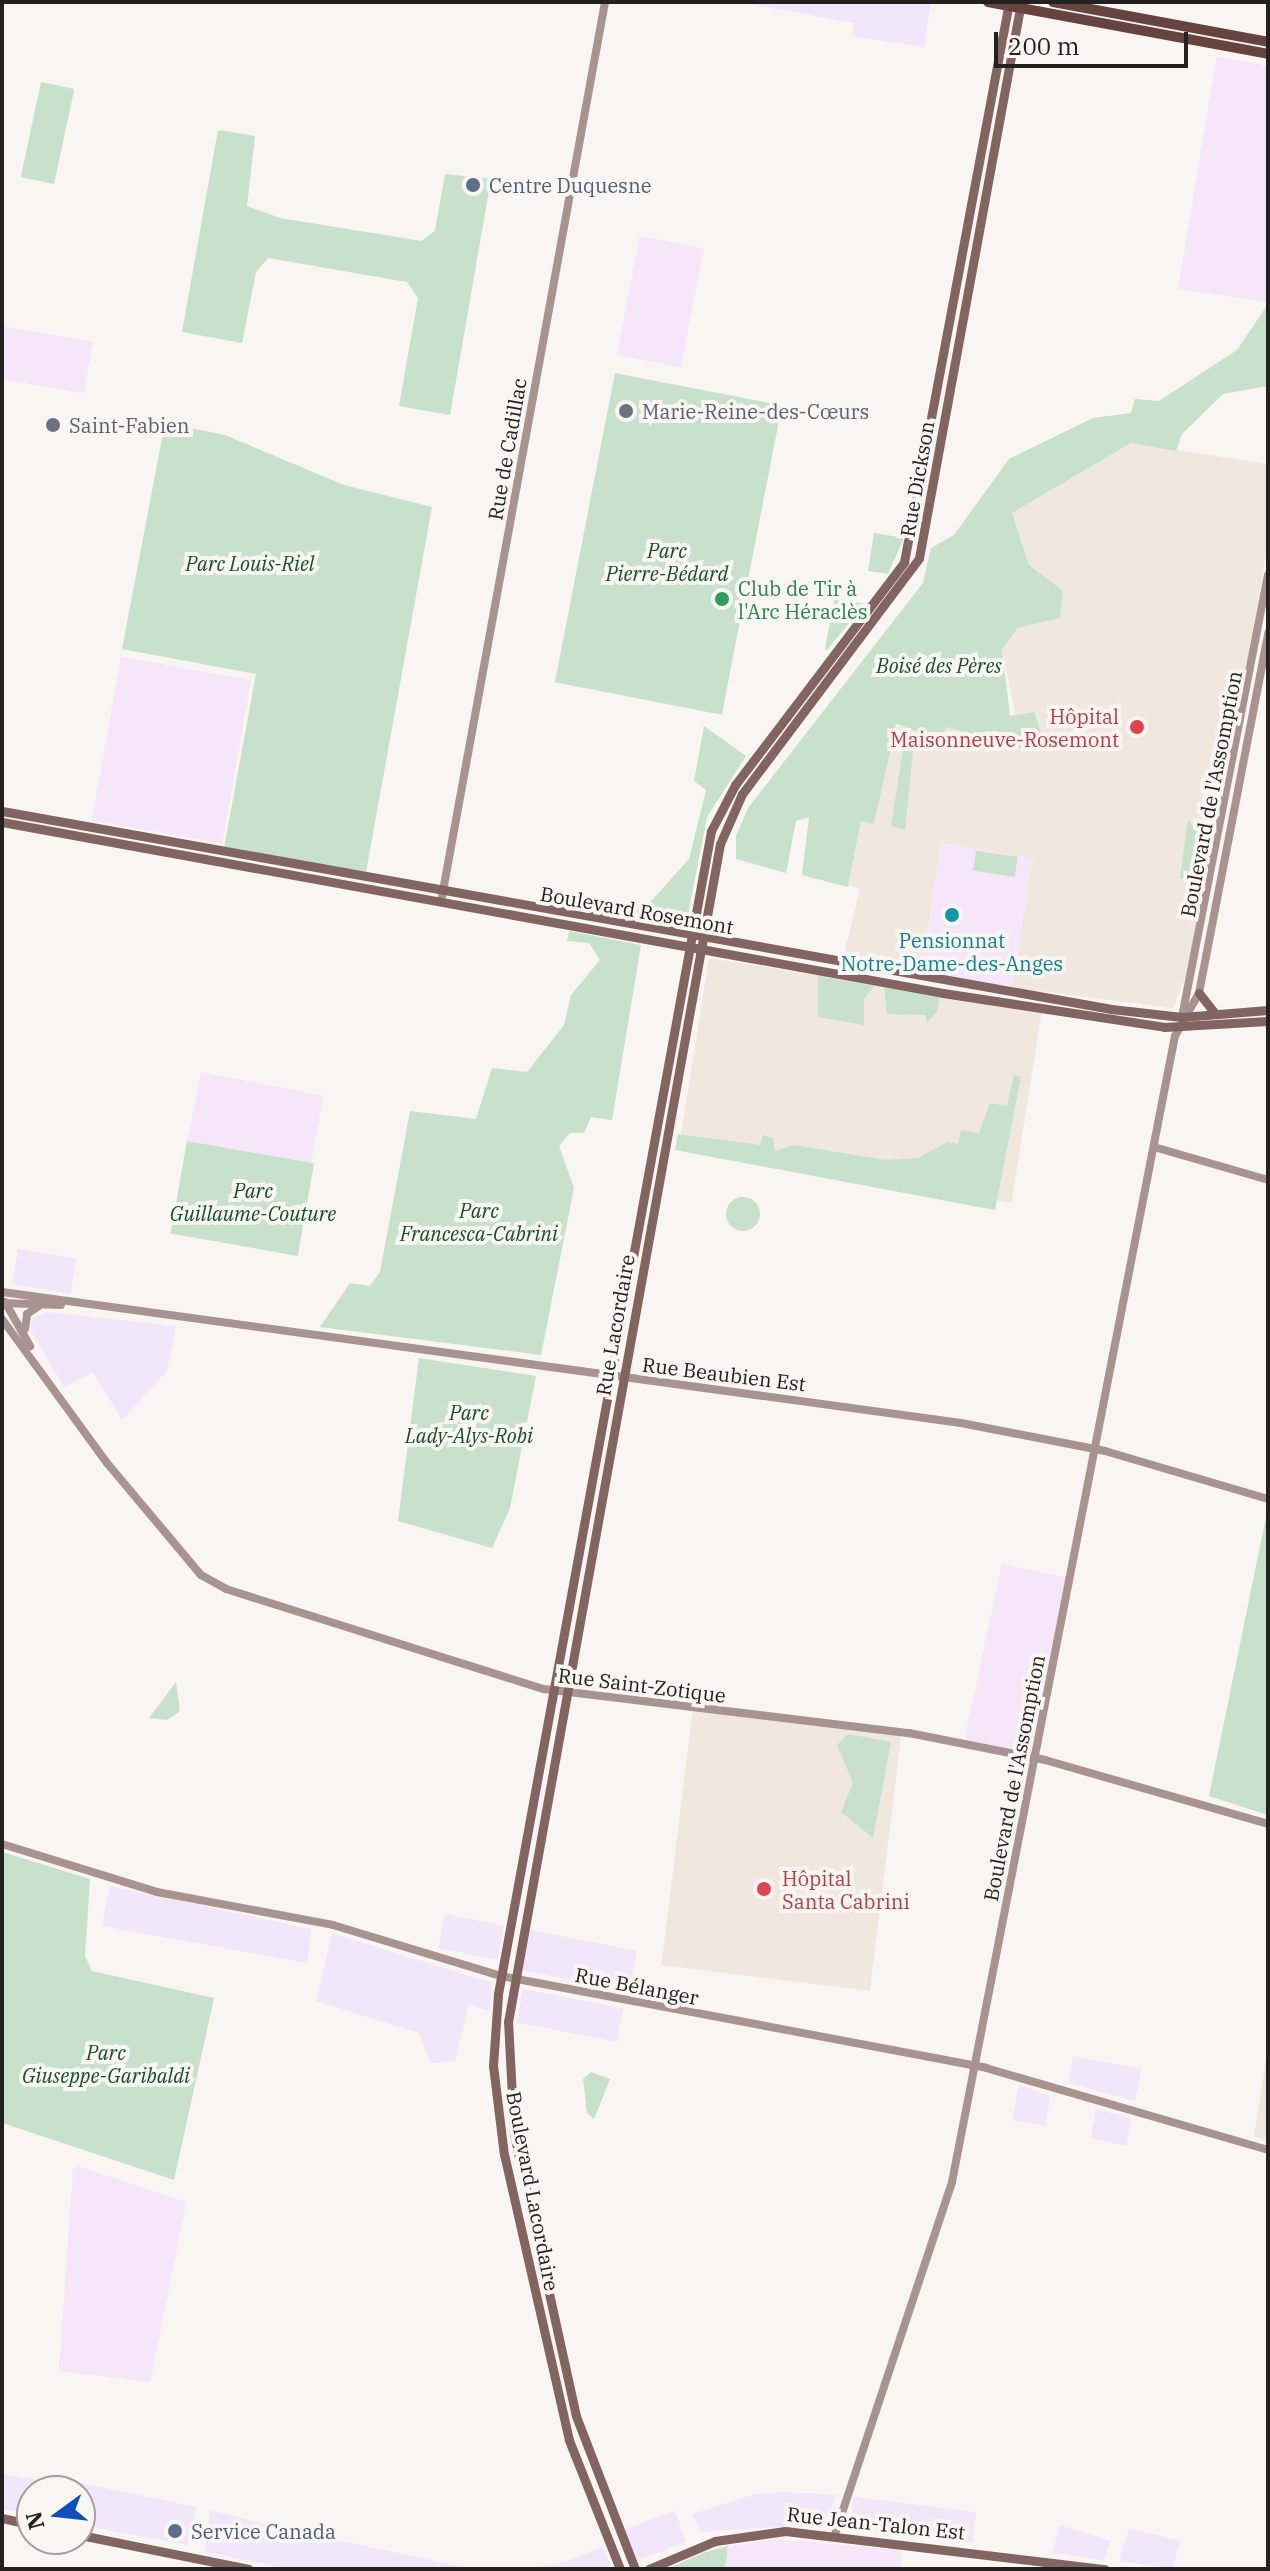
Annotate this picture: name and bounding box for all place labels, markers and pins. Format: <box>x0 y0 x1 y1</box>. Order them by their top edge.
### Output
place label: Centre Duquesne <box>489 173 651 197</box>
marker: Centre Duquesne <box>464 176 482 194</box>
place label: Marie-Reine-des-Cœurs <box>642 399 869 423</box>
marker: Marie-Reine-des-Cœurs <box>617 402 635 420</box>
place label: Saint-Fabien <box>69 413 189 437</box>
marker: Saint-Fabien <box>44 416 62 434</box>
place label: Club de Tir à l'Arc Héraclès <box>738 576 868 623</box>
marker: Club de Tir à l'Arc Héraclès <box>713 590 731 608</box>
place label: Hôpital Maisonneuve-Rosemont <box>890 704 1119 751</box>
marker: Hôpital Maisonneuve-Rosemont <box>1126 716 1148 738</box>
marker: Pensionnat Notre-Dame-des-Anges <box>943 906 961 924</box>
place label: Pensionnat Notre-Dame-des-Anges <box>841 928 1063 975</box>
place label: Hôpital Santa Cabrini <box>782 1866 910 1913</box>
marker: Hôpital Santa Cabrini <box>753 1878 775 1900</box>
place label: Service Canada <box>191 2519 336 2543</box>
marker: Service Canada <box>166 2522 184 2540</box>

